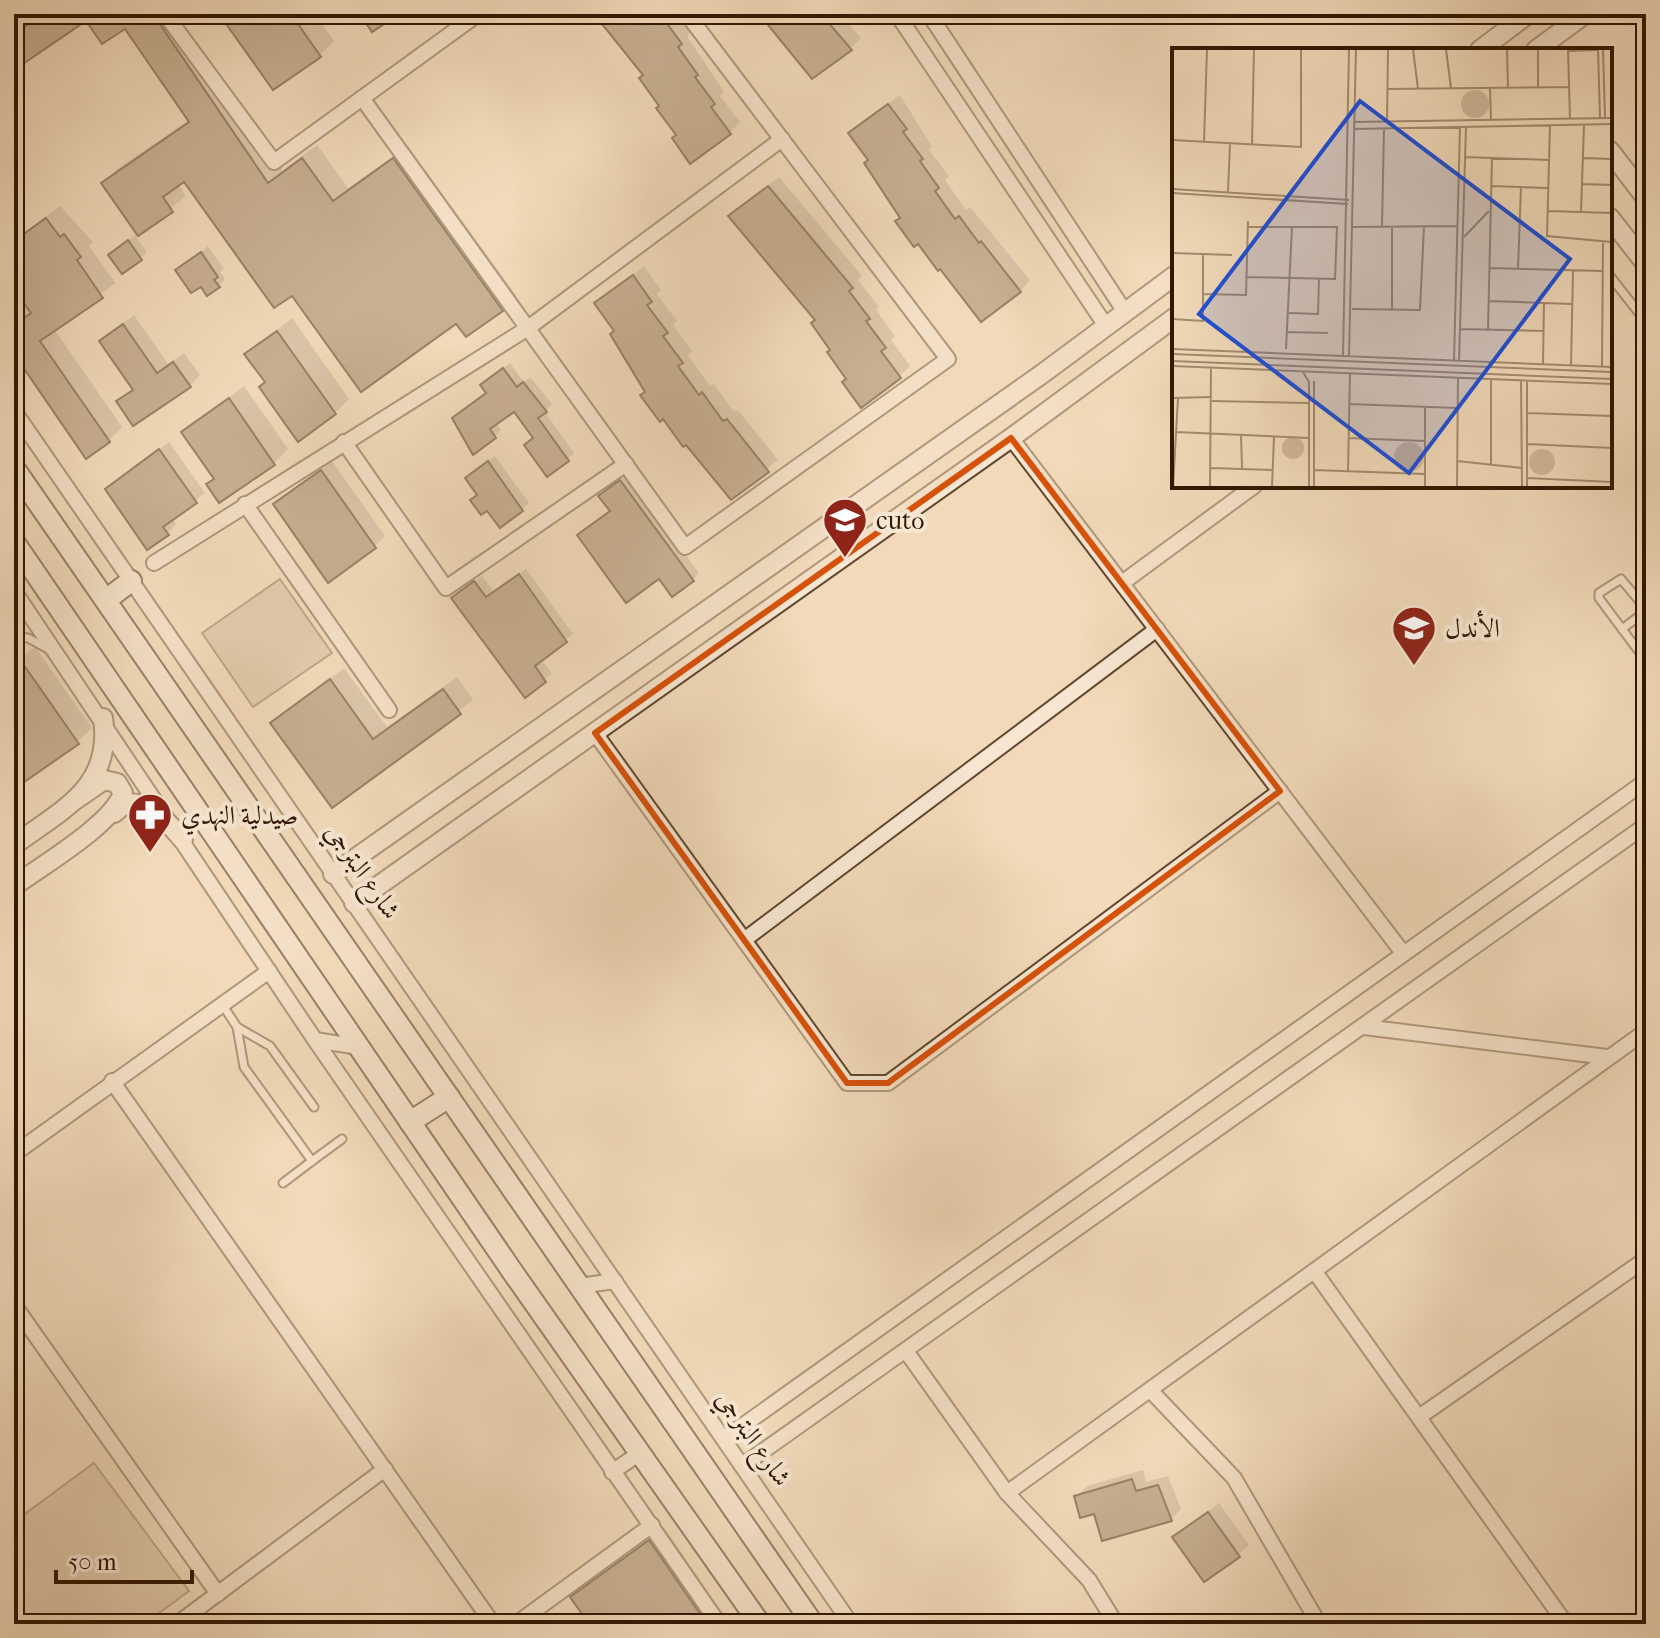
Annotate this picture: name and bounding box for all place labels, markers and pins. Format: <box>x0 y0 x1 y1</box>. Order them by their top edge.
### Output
school or university icon: cuto <box>821 496 869 559</box>
place label: cuto <box>876 505 925 536</box>
school or university icon: الأندل <box>1390 604 1438 667</box>
place label: الأندل <box>1445 610 1500 644</box>
pharmacy icon: صيدلية النهدي <box>126 791 174 854</box>
place label: صيدلية النهدي <box>181 800 298 836</box>

